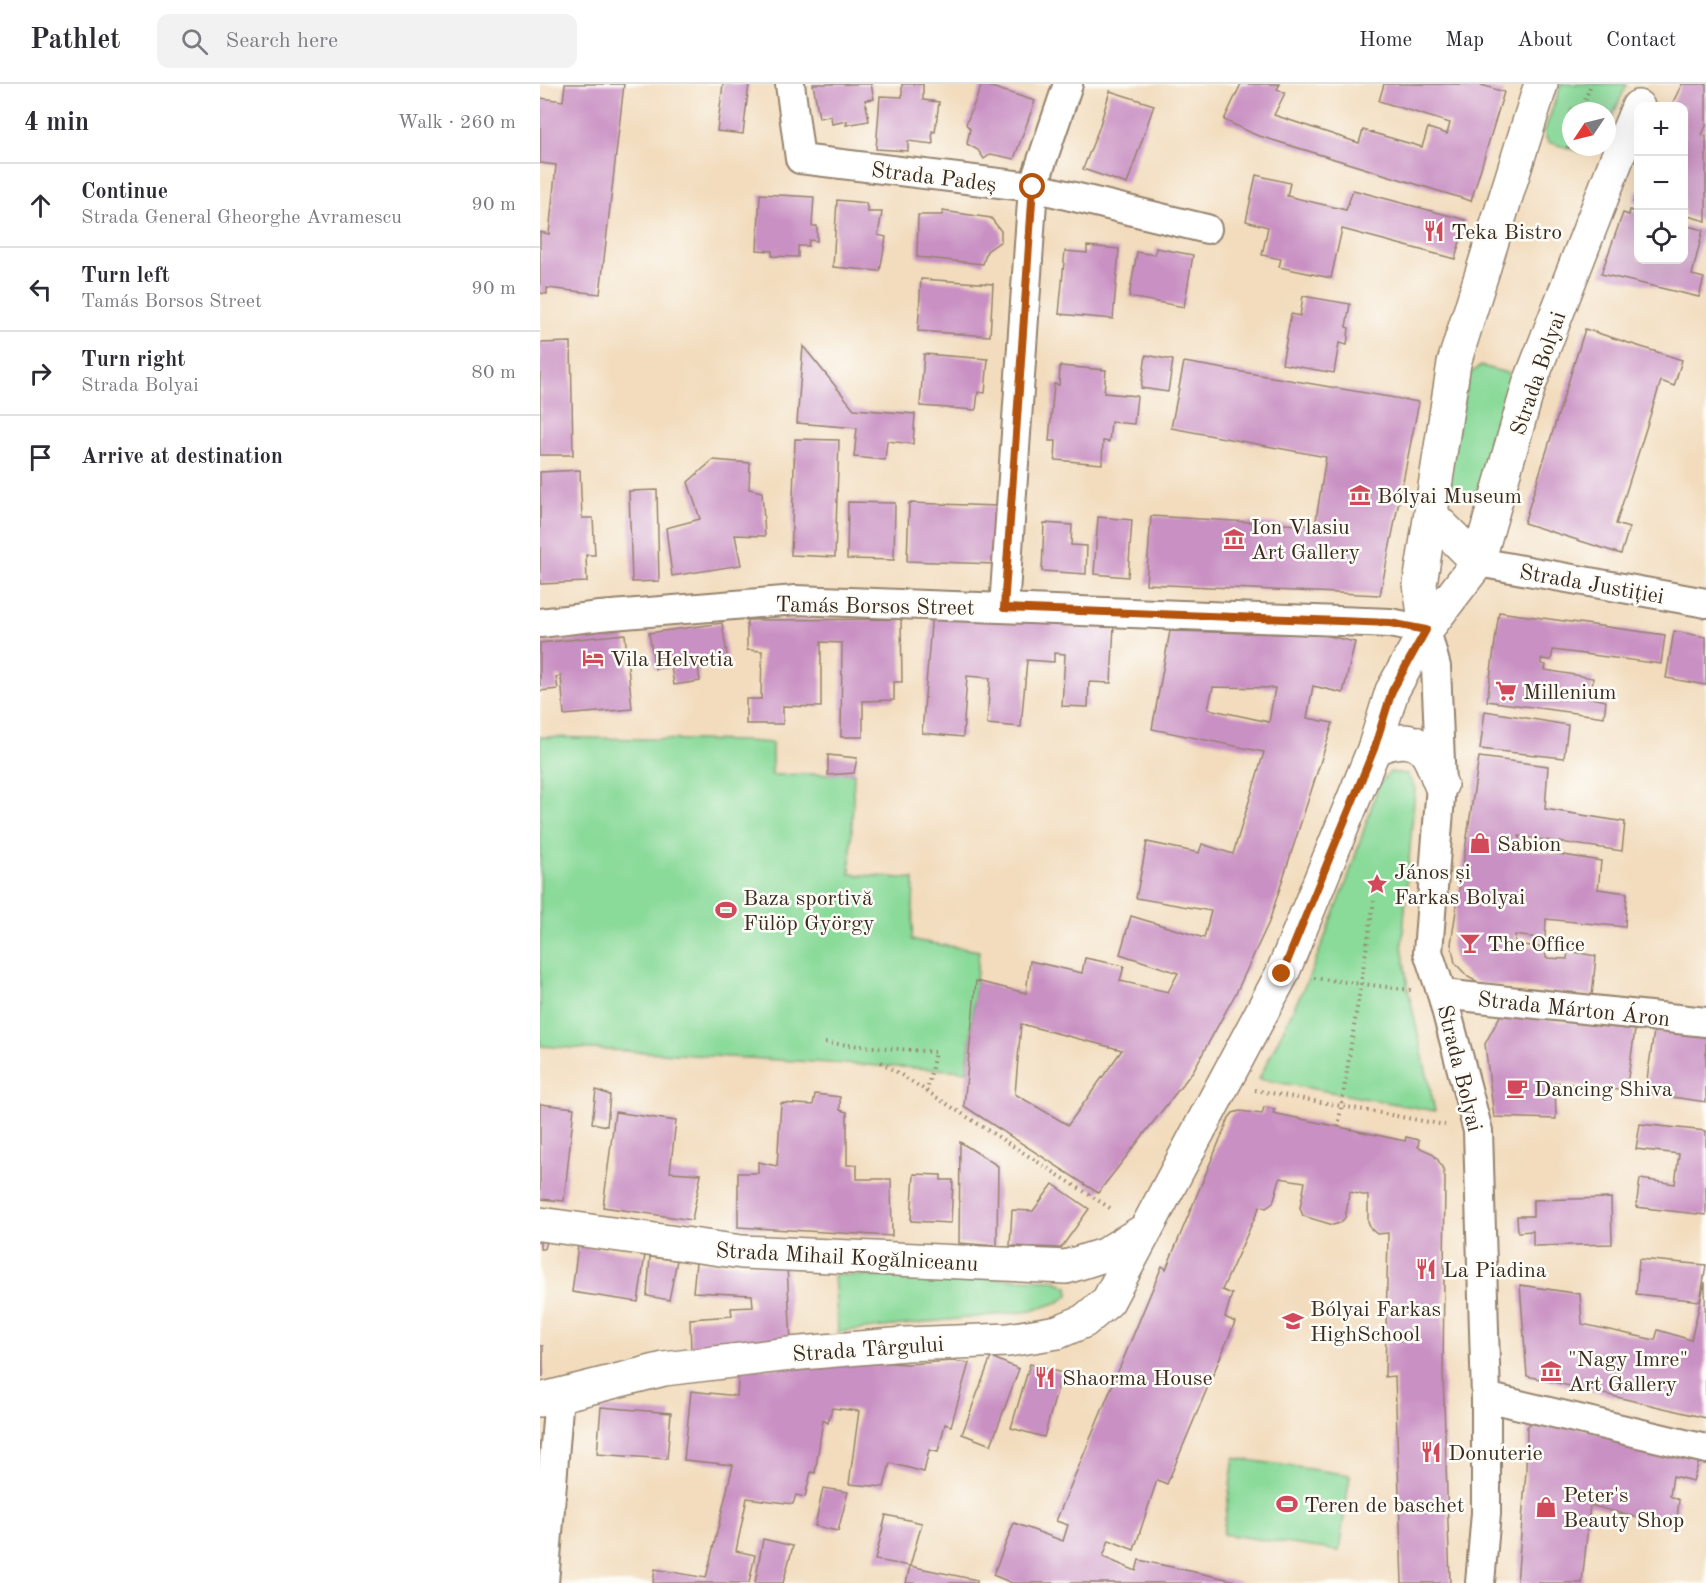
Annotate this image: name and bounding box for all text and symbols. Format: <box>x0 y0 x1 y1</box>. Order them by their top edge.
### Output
search box <box>157 14 577 68</box>
icon: search <box>178 25 211 58</box>
text: Pathlet <box>30 27 121 55</box>
text: Search here <box>226 30 338 52</box>
text: Home <box>1359 30 1412 51</box>
text: Map <box>1445 30 1484 51</box>
text: About <box>1517 30 1573 51</box>
text: Contact <box>1606 30 1676 51</box>
north arrow <box>1562 102 1616 156</box>
map controls <box>1634 102 1688 264</box>
button: + <box>1634 102 1688 156</box>
text: 4 min <box>24 110 89 136</box>
text: Walk · 260 m <box>397 113 516 133</box>
button: − <box>1634 156 1688 210</box>
street label: Strada Padeș <box>870 159 998 198</box>
route start <box>1019 173 1045 199</box>
text: Continue <box>81 181 168 203</box>
icon: ahead <box>24 189 57 222</box>
text: 90 m <box>471 195 516 215</box>
text: Strada General Gheorghe Avramescu <box>81 208 402 228</box>
button: locate <box>1634 210 1688 264</box>
restaurant icon: Teka Bistro <box>1422 219 1446 243</box>
place label: Teka Bistro <box>1451 222 1562 244</box>
text: Turn left <box>81 265 170 287</box>
icon: left <box>24 273 57 306</box>
text: 90 m <box>471 279 516 299</box>
text: Tamás Borsos Street <box>81 292 262 312</box>
street label: Strada Bolyai <box>1507 309 1570 438</box>
text: Turn right <box>81 349 185 371</box>
icon: right <box>24 357 57 390</box>
text: 80 m <box>471 363 516 383</box>
text: Strada Bolyai <box>81 376 199 396</box>
icon: arrive <box>24 441 57 474</box>
text: Arrive at destination <box>81 446 283 468</box>
museum icon: Bólyai Museum <box>1348 483 1372 507</box>
place label: Bólyai Museum <box>1377 486 1522 508</box>
place label: Ion Vlasiu Art Gallery <box>1251 517 1360 564</box>
museum icon: Ion Vlasiu Art Gallery <box>1222 527 1246 551</box>
street label: Strada Justiției <box>1518 561 1666 609</box>
street label: Tamás Borsos Street <box>775 594 975 620</box>
hotel icon: Vila Helvetia <box>581 646 605 670</box>
place label: Vila Helvetia <box>610 649 734 671</box>
supermarket icon: Millenium <box>1494 679 1518 703</box>
place label: Millenium <box>1523 682 1616 704</box>
shop icon: Sabion <box>1468 831 1492 855</box>
place label: Sabion <box>1497 834 1562 856</box>
place label: János și Farkas Bolyai <box>1394 862 1525 909</box>
place icon: János și Farkas Bolyai <box>1365 872 1389 896</box>
place label: Baza sportivă Fülöp György <box>743 888 875 935</box>
sports icon: Baza sportivă Fülöp György <box>714 898 738 922</box>
bar icon: The Office <box>1458 931 1482 955</box>
place label: The Office <box>1487 934 1585 956</box>
route end <box>1268 960 1294 986</box>
street label: Strada Márton Áron <box>1476 986 1672 1031</box>
street label: Strada Bolyai <box>1433 1003 1485 1134</box>
cafe icon: Dancing Shiva <box>1505 1076 1529 1100</box>
place label: Dancing Shiva <box>1534 1079 1673 1101</box>
street label: Strada Mihail Kogălniceanu <box>715 1240 979 1276</box>
restaurant icon: La Piadina <box>1414 1257 1438 1281</box>
place label: La Piadina <box>1443 1260 1547 1282</box>
place label: Bólyai Farkas HighSchool <box>1310 1299 1441 1346</box>
school or university icon: Bólyai Farkas HighSchool <box>1281 1309 1305 1333</box>
street label: Strada Târgului <box>792 1334 945 1366</box>
place label: "Nagy Imre" Art Gallery <box>1568 1349 1688 1396</box>
museum icon: "Nagy Imre" Art Gallery <box>1539 1359 1563 1383</box>
restaurant icon: Shaorma House <box>1033 1365 1057 1389</box>
place label: Shaorma House <box>1062 1368 1213 1390</box>
restaurant icon: Donuterie <box>1419 1440 1443 1464</box>
place label: Donuterie <box>1448 1443 1543 1465</box>
place label: Peter's Beauty Shop <box>1563 1485 1684 1532</box>
sports icon: Teren de baschet <box>1275 1492 1299 1516</box>
place label: Teren de baschet <box>1304 1495 1464 1517</box>
shop icon: Peter's Beauty Shop <box>1534 1495 1558 1519</box>

